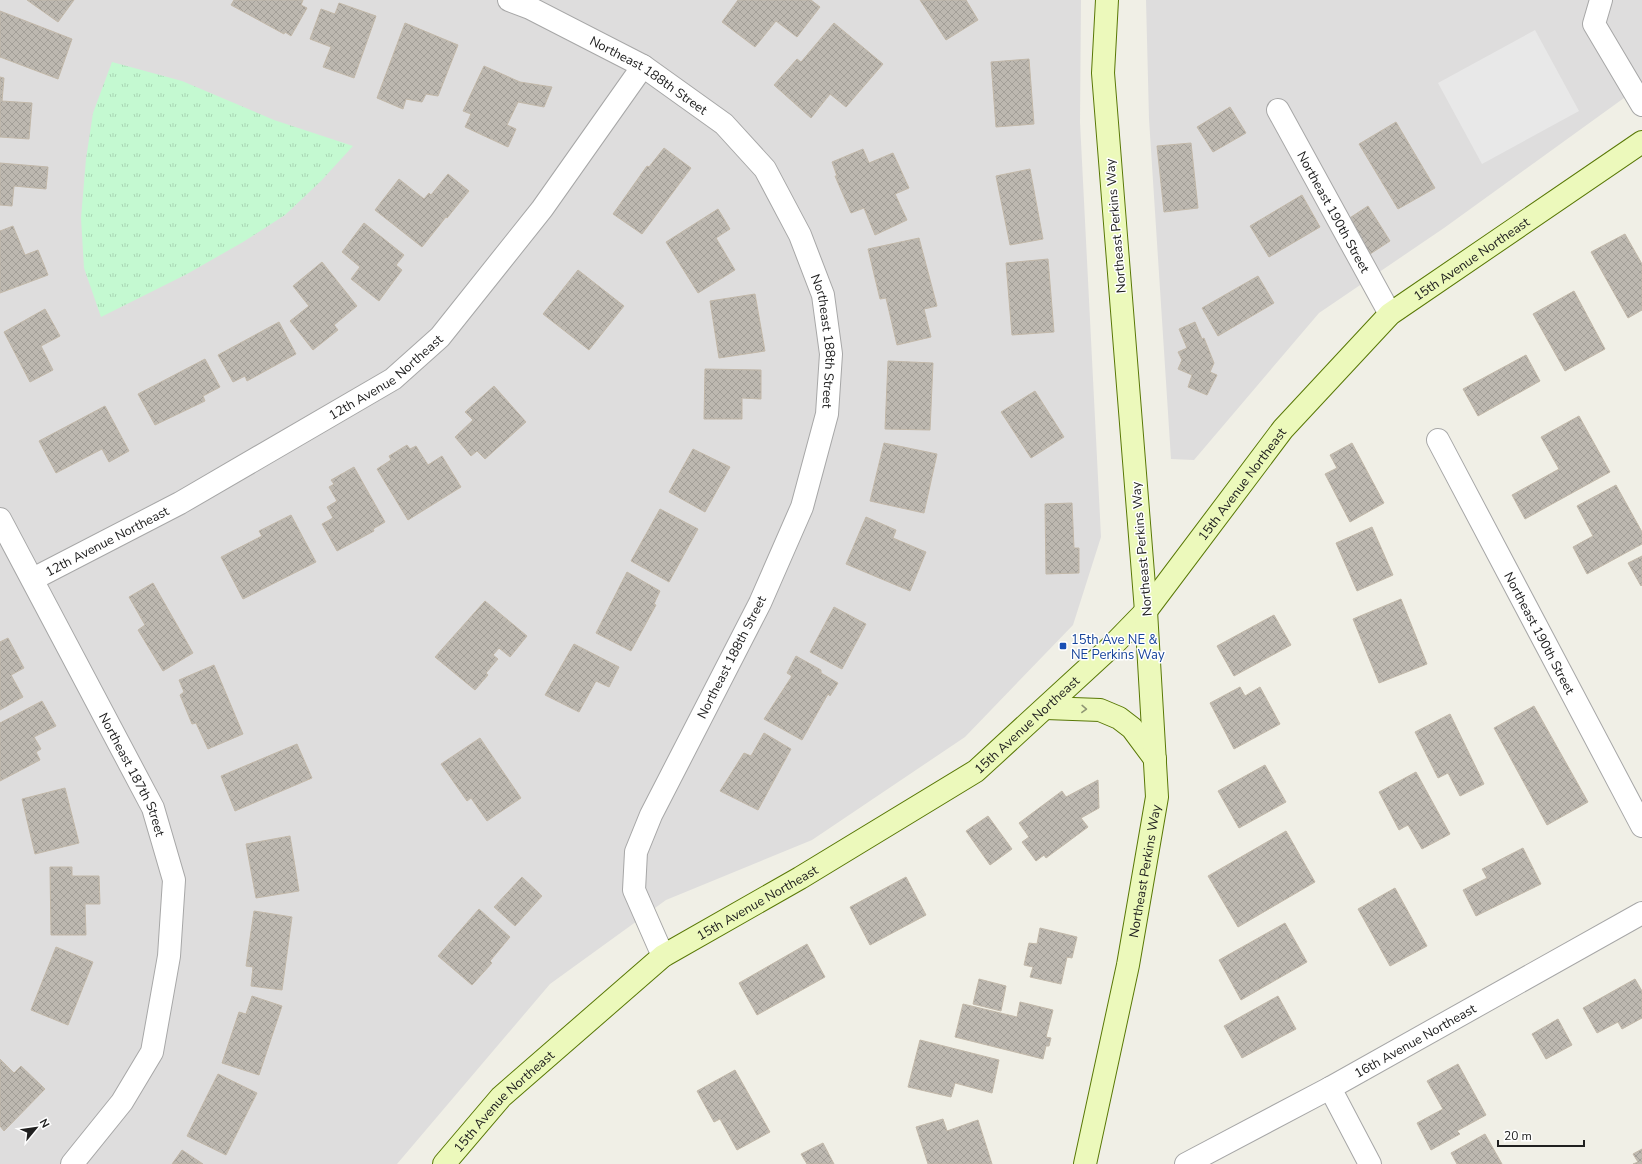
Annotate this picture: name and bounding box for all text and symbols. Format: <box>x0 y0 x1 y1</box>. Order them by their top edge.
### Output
street label: Northeast 188th Street <box>586 32 711 120</box>
street label: Northeast 190th Street <box>1292 148 1374 276</box>
street label: Northeast Perkins Way <box>1101 158 1131 294</box>
street label: 15th Avenue Northeast <box>1410 213 1534 305</box>
street label: Northeast 188th Street <box>806 272 839 409</box>
street label: 12th Avenue Northeast <box>326 330 447 425</box>
street label: 15th Avenue Northeast <box>1194 424 1291 545</box>
street label: Northeast Perkins Way <box>1127 481 1157 617</box>
street label: 12th Avenue Northeast <box>42 502 173 581</box>
street label: Northeast 190th Street <box>1499 569 1579 698</box>
street label: Northeast 188th Street <box>693 592 771 722</box>
place label: 15th Ave NE & NE Perkins Way <box>1071 631 1165 664</box>
marker: 15th Ave NE & NE Perkins Way <box>1058 641 1068 651</box>
street label: 15th Avenue Northeast <box>971 672 1084 778</box>
one-way arrow <box>1081 705 1087 713</box>
street label: Northeast 187th Street <box>94 710 169 839</box>
street label: Northeast Perkins Way <box>1125 803 1166 939</box>
street label: 15th Avenue Northeast <box>694 861 822 945</box>
street label: 16th Avenue Northeast <box>1351 1000 1480 1083</box>
street label: 15th Avenue Northeast <box>450 1046 559 1156</box>
north arrow <box>16 1108 56 1148</box>
text: N <box>36 1116 53 1131</box>
scale bar <box>1498 1122 1584 1148</box>
text: 20 m <box>1504 1128 1532 1144</box>

